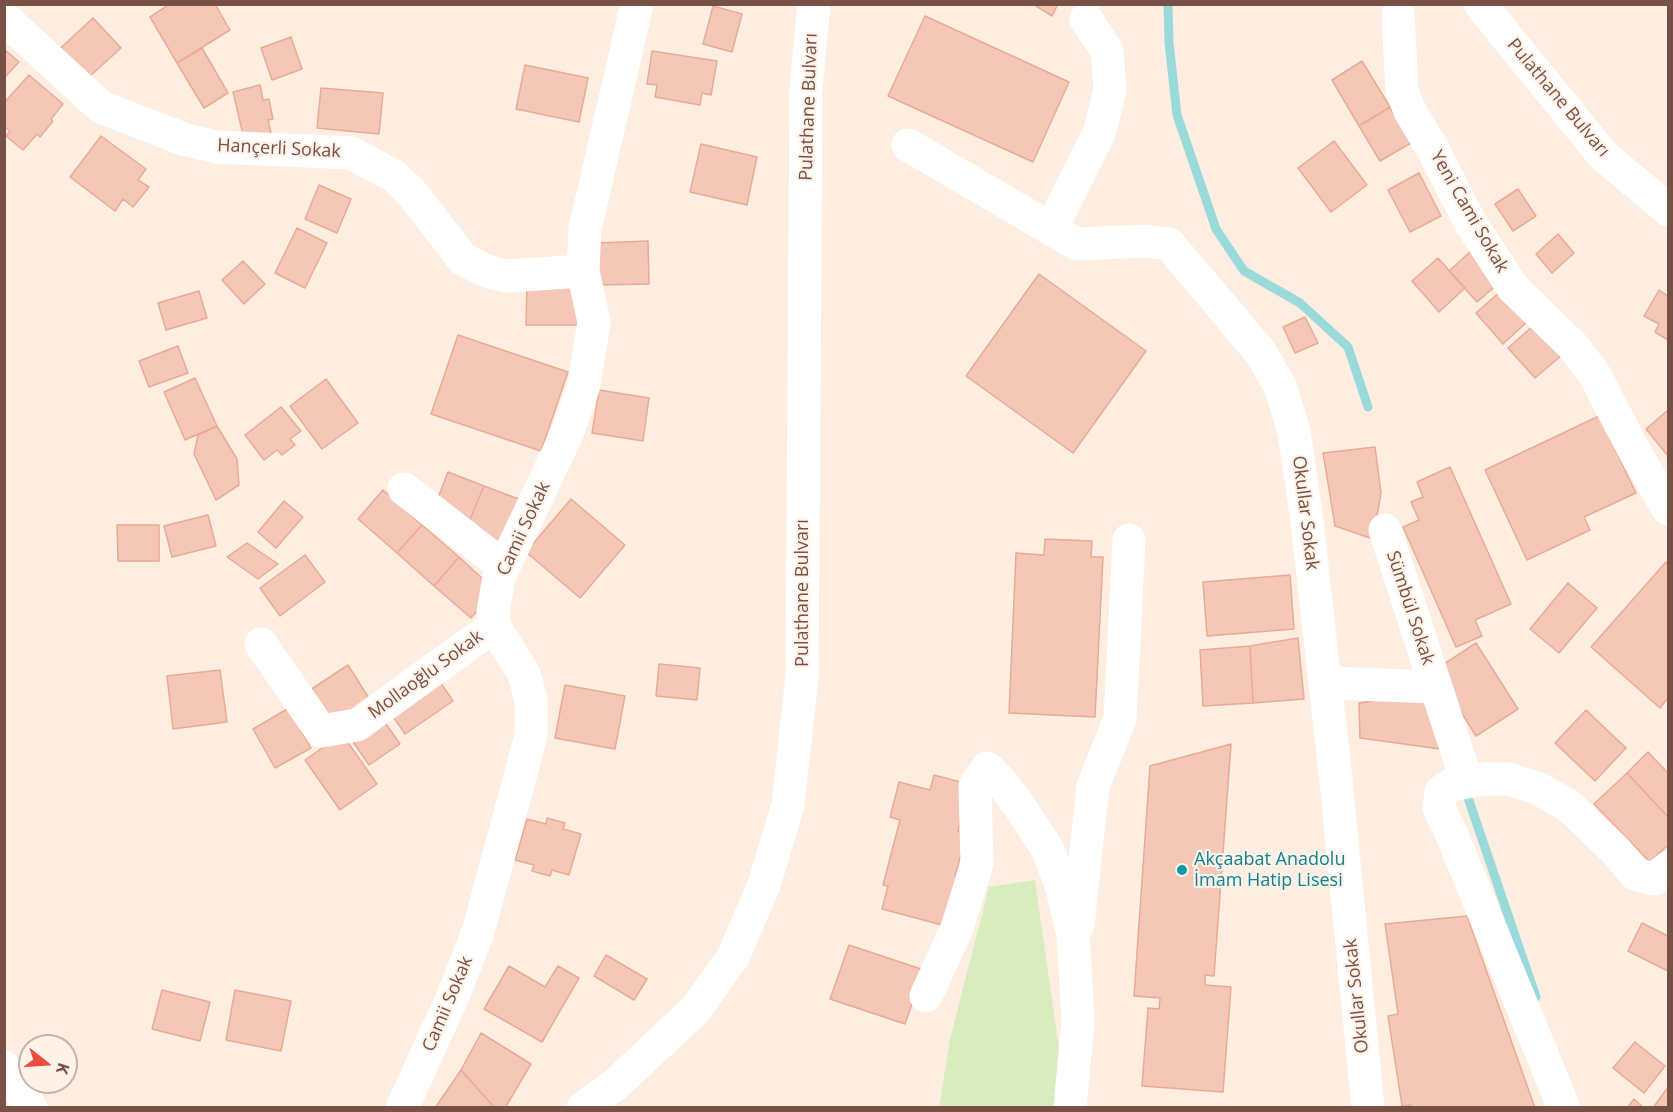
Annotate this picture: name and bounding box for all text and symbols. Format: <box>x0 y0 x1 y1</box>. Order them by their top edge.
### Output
street label: Pulathane Bulvarı <box>796 33 822 181</box>
street label: Pulathane Bulvarı <box>1502 34 1614 162</box>
street label: Hançerli Sokak <box>217 135 341 163</box>
street label: Yeni Cami Sokak <box>1425 147 1513 277</box>
street label: Okullar Sokak <box>1287 454 1323 572</box>
street label: Camii Sokak <box>493 478 555 580</box>
street label: Pulathane Bulvarı <box>792 519 814 667</box>
street label: Sümbül Sokak <box>1381 548 1439 668</box>
street label: Mollaoğlu Sokak <box>364 626 488 724</box>
place label: Akçaabat Anadolu İmam Hatip Lisesi <box>1194 849 1345 892</box>
marker: Akçaabat Anadolu İmam Hatip Lisesi <box>1175 863 1189 877</box>
street label: Okullar Sokak <box>1340 938 1374 1054</box>
street label: Camii Sokak <box>418 953 478 1055</box>
north arrow <box>18 1034 78 1094</box>
text: K <box>51 1060 75 1077</box>

